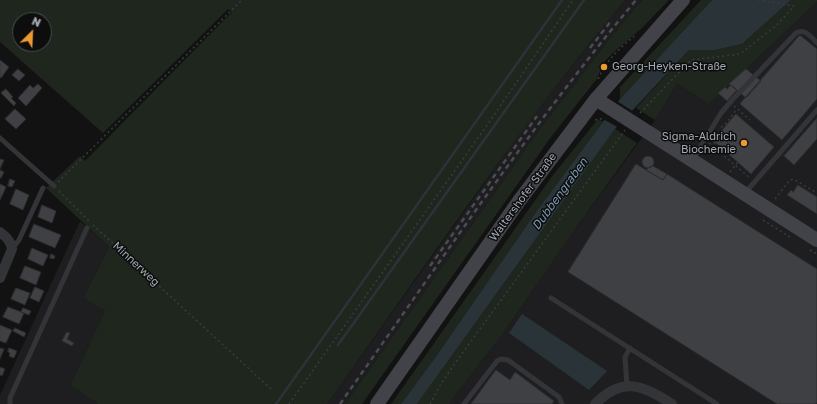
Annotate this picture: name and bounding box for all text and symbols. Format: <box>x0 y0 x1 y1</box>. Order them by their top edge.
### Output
north arrow <box>12 12 52 52</box>
text: N <box>30 14 43 29</box>
place label: Georg-Heyken-Straße <box>612 60 726 74</box>
marker: Georg-Heyken-Straße <box>599 62 609 72</box>
place label: Sigma-Aldrich Biochemie <box>662 130 736 156</box>
marker: Sigma-Aldrich Biochemie <box>739 138 749 148</box>
street label: Waltershofer Straße <box>487 150 559 244</box>
water label: Dubbengraben <box>529 155 591 233</box>
street label: Minnerweg <box>110 239 162 289</box>

